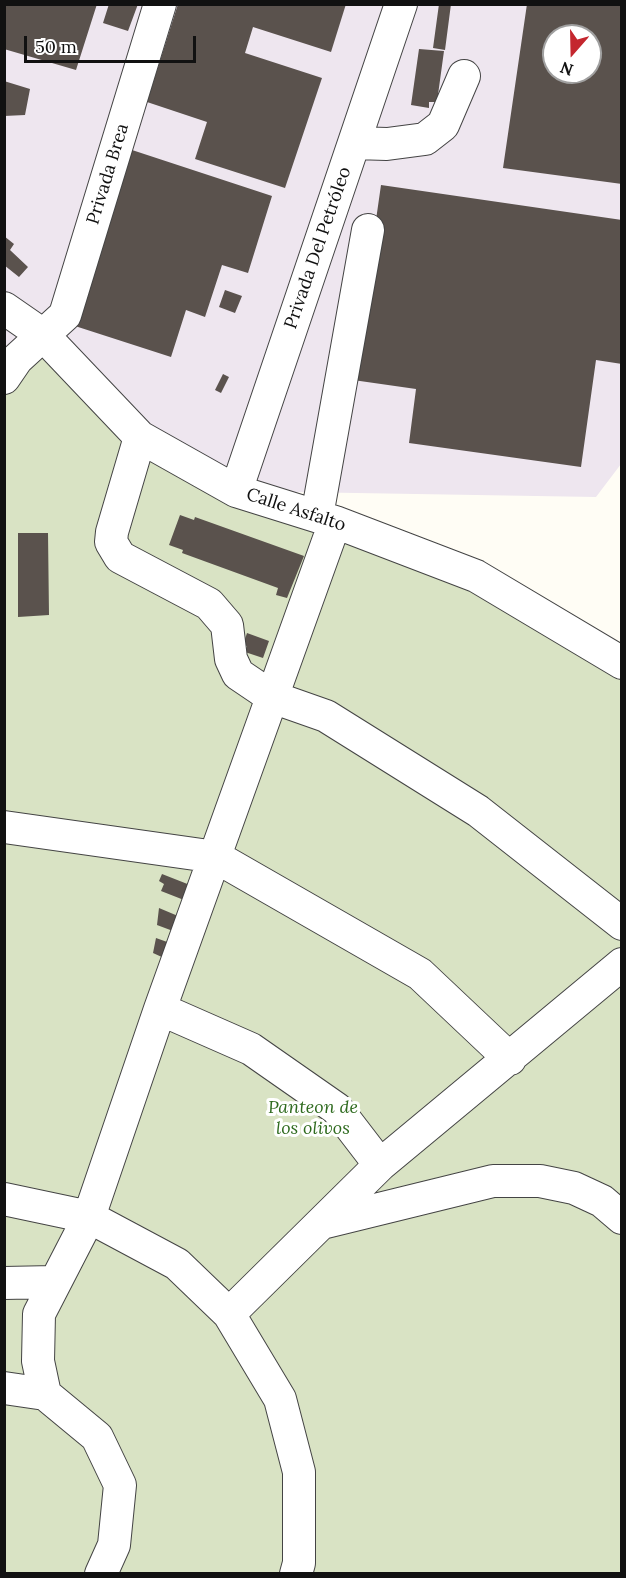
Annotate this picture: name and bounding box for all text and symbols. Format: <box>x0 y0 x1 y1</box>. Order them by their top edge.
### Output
scale bar <box>27 24 200 62</box>
north arrow <box>542 24 602 84</box>
text: 50 m <box>35 35 77 58</box>
text: N <box>557 58 576 81</box>
street label: Privada Brea <box>82 121 134 227</box>
street label: Privada Del Petróleo <box>280 164 356 332</box>
street label: Calle Asfalto <box>243 484 349 536</box>
park label: Panteon de los olivos <box>268 1097 358 1140</box>

